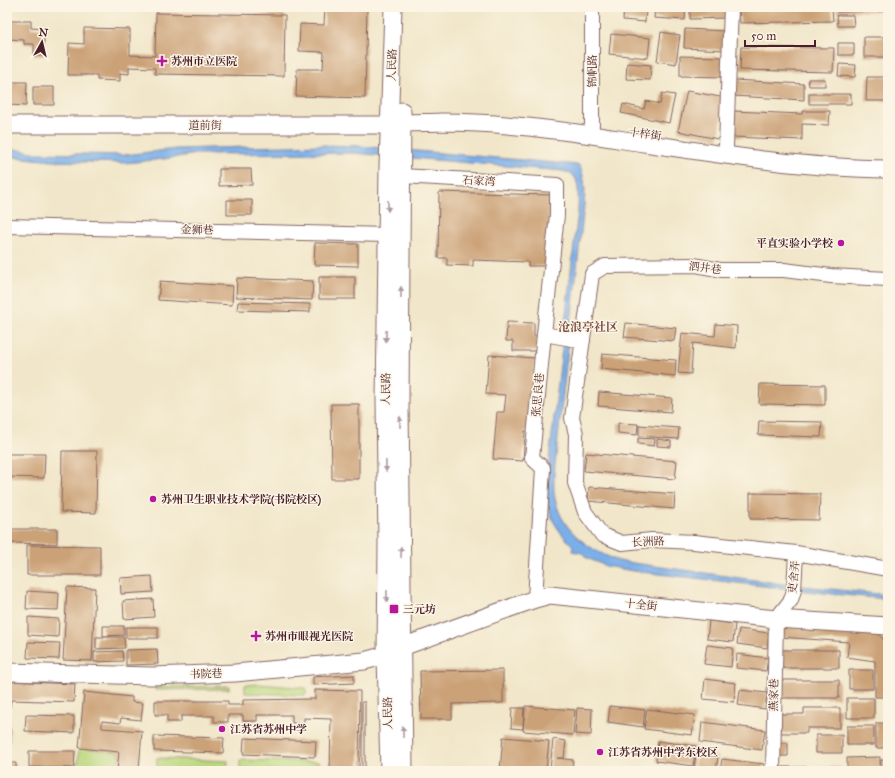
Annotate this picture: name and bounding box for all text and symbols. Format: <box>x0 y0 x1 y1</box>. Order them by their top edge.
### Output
north arrow <box>22 22 62 62</box>
scale bar <box>745 22 815 48</box>
text: N <box>38 26 50 40</box>
text: 50 m <box>751 29 776 43</box>
street label: 人民路 <box>385 48 399 82</box>
marker: 苏州市立医院 <box>156 55 168 67</box>
place label: 苏州市立医院 <box>171 55 238 68</box>
street label: 锦帆路 <box>586 55 599 88</box>
street label: 道前街 <box>189 119 222 132</box>
street label: 十梓街 <box>628 125 662 143</box>
street label: 石家湾 <box>462 174 496 188</box>
one-way arrow <box>385 200 391 213</box>
street label: 金狮巷 <box>180 223 214 237</box>
place label: 平直实验小学校 <box>756 237 833 250</box>
marker: 平直实验小学校 <box>836 238 846 248</box>
street label: 泗井巷 <box>688 260 722 276</box>
one-way arrow <box>398 285 404 298</box>
district label: 沧浪亭社区 <box>558 320 618 334</box>
one-way arrow <box>383 330 389 343</box>
street label: 人民路 <box>379 372 393 406</box>
street label: 张思良巷 <box>530 373 546 417</box>
one-way arrow <box>397 415 403 428</box>
one-way arrow <box>383 460 389 473</box>
place label: 苏州卫生职业技术学院(书院校区) <box>161 493 321 507</box>
marker: 苏州卫生职业技术学院(书院校区) <box>148 494 158 504</box>
street label: 长洲路 <box>631 535 665 549</box>
one-way arrow <box>398 545 404 558</box>
street label: 吏舍弄 <box>786 560 802 594</box>
one-way arrow <box>384 590 390 603</box>
street label: 十全街 <box>624 597 658 613</box>
marker: 三元坊 <box>388 603 400 615</box>
place label: 三元坊 <box>403 603 436 616</box>
marker: 苏州市眼视光医院 <box>250 630 262 642</box>
place label: 苏州市眼视光医院 <box>265 630 354 643</box>
street label: 书院巷 <box>189 667 223 681</box>
street label: 燕家巷 <box>767 678 781 712</box>
street label: 人民路 <box>381 696 395 730</box>
place label: 江苏省苏州中学 <box>230 723 307 736</box>
marker: 江苏省苏州中学 <box>217 724 227 734</box>
one-way arrow <box>400 726 407 738</box>
place label: 江苏省苏州中学东校区 <box>608 746 718 759</box>
marker: 江苏省苏州中学东校区 <box>595 747 605 757</box>

